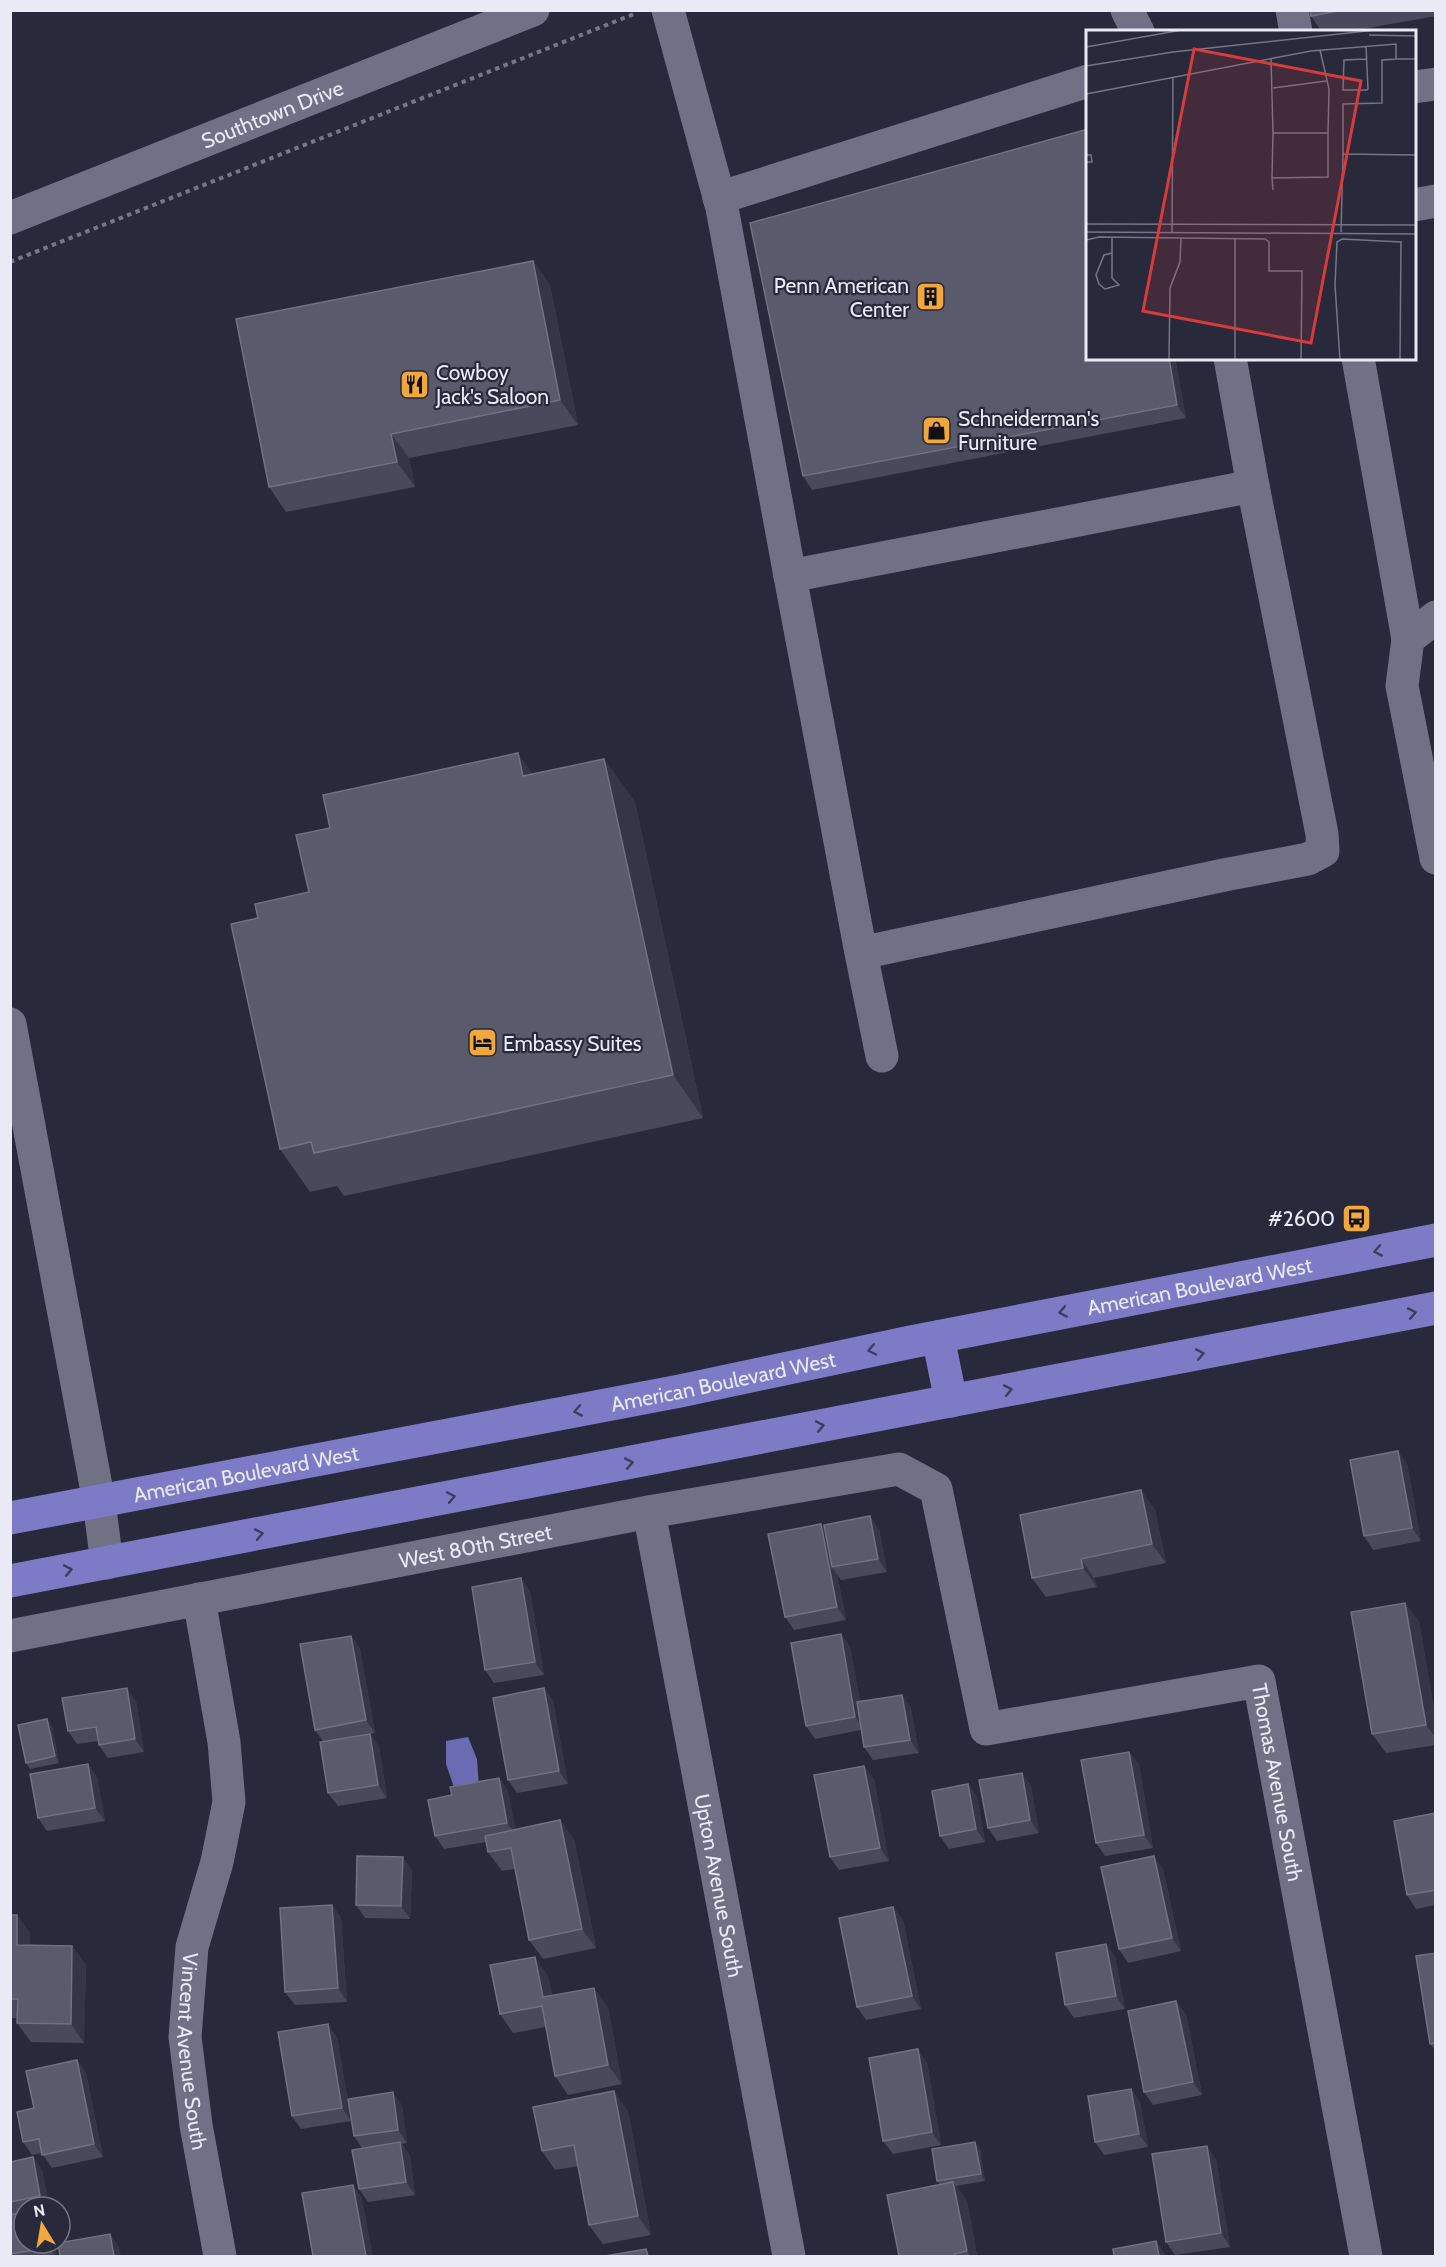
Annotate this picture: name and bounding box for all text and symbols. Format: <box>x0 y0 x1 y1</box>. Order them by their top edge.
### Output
inset map <box>1086 30 1416 360</box>
street label: Southtown Drive <box>198 74 347 153</box>
place label: Penn American Center <box>774 273 909 322</box>
building icon: Penn American Center <box>914 281 946 313</box>
place label: Cowboy Jack's Saloon <box>435 360 549 409</box>
restaurant icon: Cowboy Jack's Saloon <box>399 368 431 400</box>
place label: Schneiderman's Furniture <box>958 406 1099 455</box>
shop icon: Schneiderman's Furniture <box>921 414 953 446</box>
hotel icon: Embassy Suites <box>466 1027 498 1059</box>
place label: Embassy Suites <box>503 1031 642 1056</box>
bus stop icon: #2600 <box>1340 1202 1372 1234</box>
place label: #2600 <box>1268 1206 1335 1231</box>
one-way arrow <box>1373 1244 1383 1257</box>
street label: American Boulevard West <box>1085 1252 1314 1320</box>
one-way arrow <box>1058 1305 1068 1318</box>
one-way arrow <box>1406 1307 1416 1320</box>
one-way arrow <box>867 1343 877 1356</box>
street label: American Boulevard West <box>609 1346 838 1416</box>
one-way arrow <box>1194 1348 1204 1361</box>
one-way arrow <box>1003 1384 1013 1397</box>
one-way arrow <box>573 1404 583 1417</box>
one-way arrow <box>815 1420 825 1433</box>
street label: American Boulevard West <box>131 1440 360 1507</box>
one-way arrow <box>624 1457 634 1470</box>
one-way arrow <box>446 1491 456 1504</box>
street label: West 80th Street <box>397 1519 554 1573</box>
one-way arrow <box>254 1528 264 1541</box>
one-way arrow <box>63 1564 73 1577</box>
street label: Thomas Avenue South <box>1247 1681 1308 1883</box>
street label: Upton Avenue South <box>690 1792 749 1979</box>
street label: Vincent Avenue South <box>172 1952 213 2152</box>
north arrow <box>12 2195 72 2255</box>
text: N <box>32 2200 47 2221</box>

